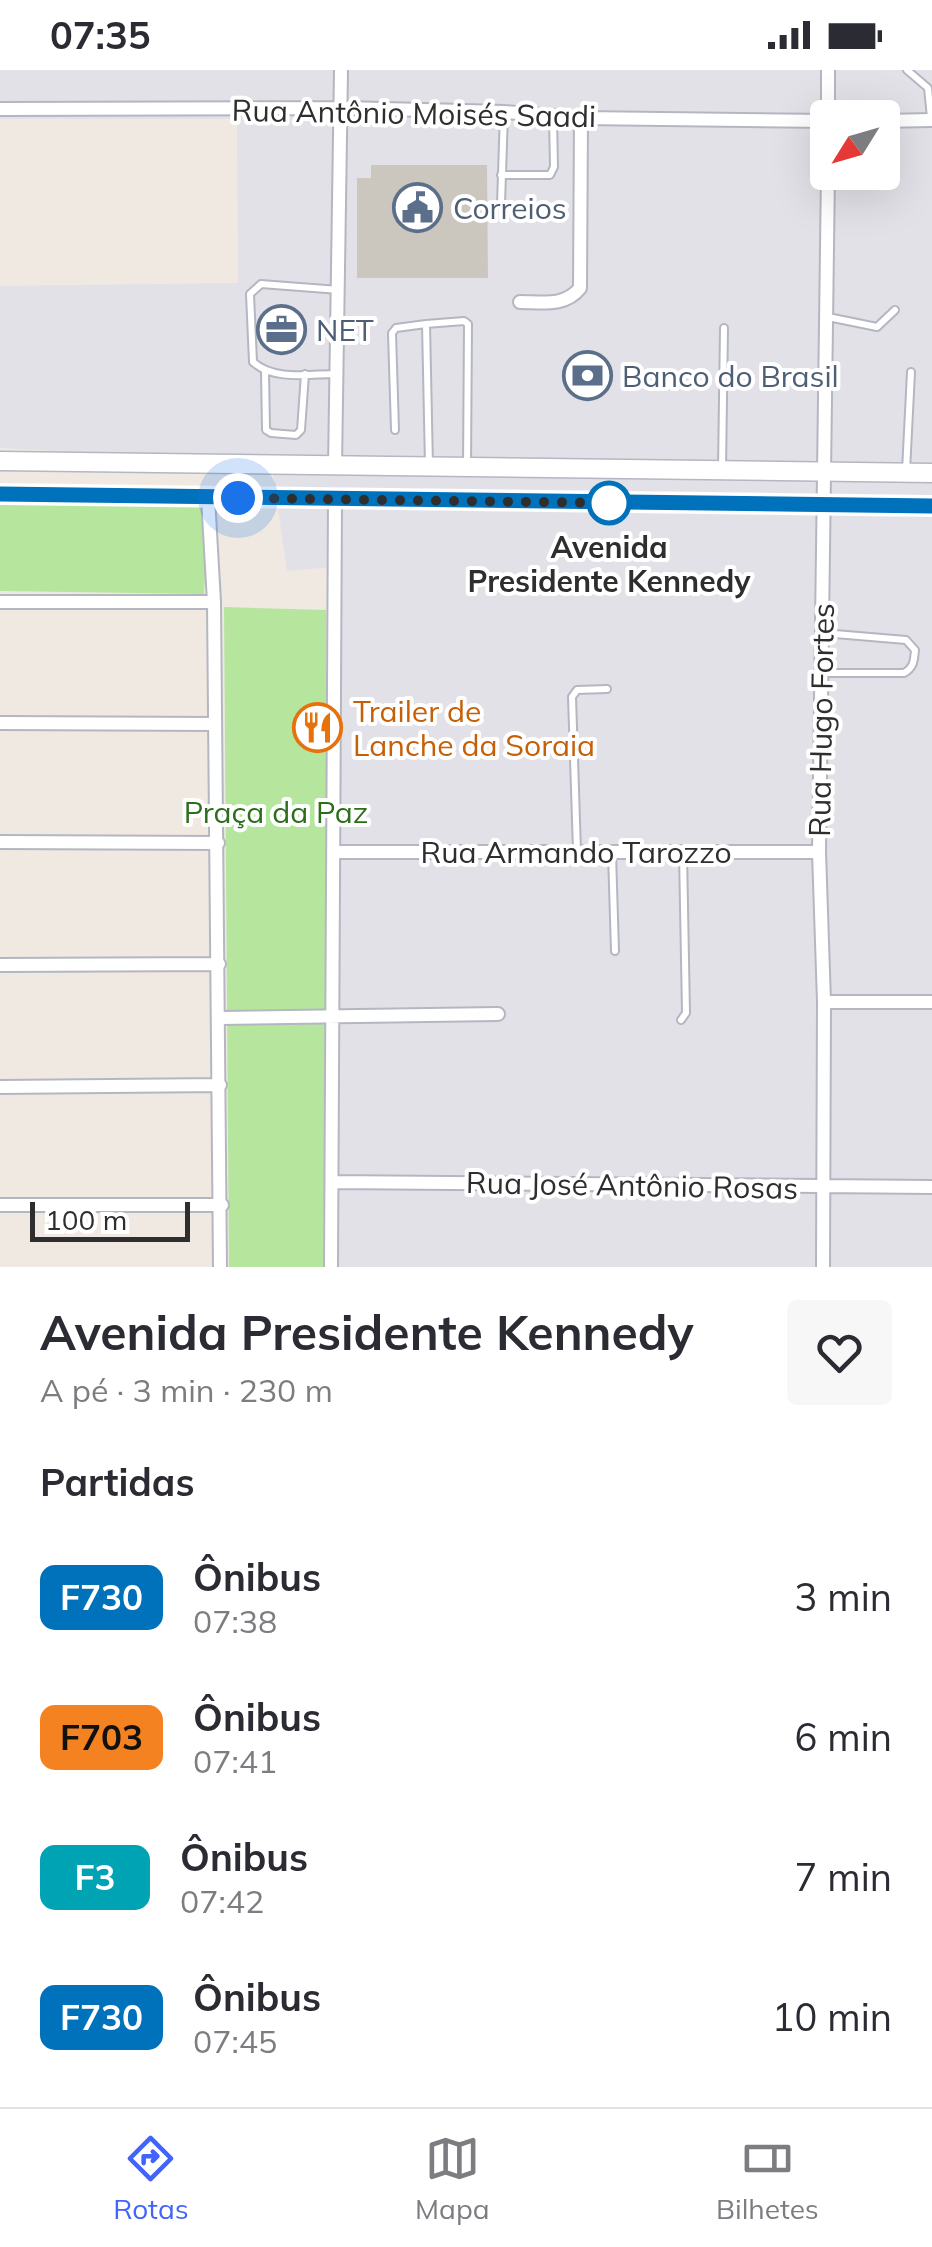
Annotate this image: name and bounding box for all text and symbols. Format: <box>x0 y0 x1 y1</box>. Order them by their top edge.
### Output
text: 07:35 <box>50 11 151 59</box>
street label: Rua Antônio Moisés Saadi <box>231 91 597 135</box>
north arrow <box>810 100 900 190</box>
map controls <box>810 100 900 190</box>
public building icon: Correios <box>392 182 444 234</box>
place label: Correios <box>453 189 567 227</box>
office icon: NET <box>255 304 307 356</box>
place label: NET <box>316 311 374 349</box>
bank icon: Banco do Brasil <box>561 350 613 402</box>
place label: Banco do Brasil <box>622 357 839 395</box>
your location <box>213 473 263 523</box>
marker: Avenida Presidente Kennedy <box>588 482 630 524</box>
place label: Avenida Presidente Kennedy <box>467 528 751 600</box>
street label: Rua Hugo Fortes <box>800 603 842 837</box>
place label: Trailer de Lanche da Soraia <box>353 692 595 764</box>
restaurant icon: Trailer de Lanche da Soraia <box>292 702 344 754</box>
park label: Praça da Paz <box>184 793 368 831</box>
street label: Rua Armando Tarozzo <box>420 833 732 871</box>
street label: Rua José Antônio Rosas <box>466 1163 798 1207</box>
scale bar <box>30 1197 190 1242</box>
text: 100 m <box>45 1202 127 1237</box>
button: heart <box>787 1300 892 1405</box>
text: Avenida Presidente Kennedy <box>40 1302 694 1362</box>
text: A pé · 3 min · 230 m <box>40 1370 333 1410</box>
text: Partidas <box>40 1458 194 1506</box>
text: Ônibus <box>193 1553 321 1601</box>
text: 3 min <box>795 1573 892 1621</box>
text: F730 <box>60 1575 143 1619</box>
text: 07:38 <box>193 1601 277 1641</box>
text: Ônibus <box>193 1693 321 1741</box>
text: 6 min <box>795 1713 892 1761</box>
text: F703 <box>60 1715 143 1759</box>
text: 07:41 <box>193 1741 277 1781</box>
text: Ônibus <box>180 1833 308 1881</box>
text: 7 min <box>795 1853 892 1901</box>
text: F3 <box>74 1855 116 1899</box>
text: 07:42 <box>180 1881 264 1921</box>
text: Ônibus <box>193 1973 321 2021</box>
text: 10 min <box>772 1993 892 2041</box>
text: F730 <box>60 1995 143 2039</box>
text: 07:45 <box>193 2021 277 2061</box>
tab: Rotas <box>113 2131 189 2226</box>
tab: Mapa <box>415 2131 490 2226</box>
tab: Bilhetes <box>716 2131 819 2226</box>

